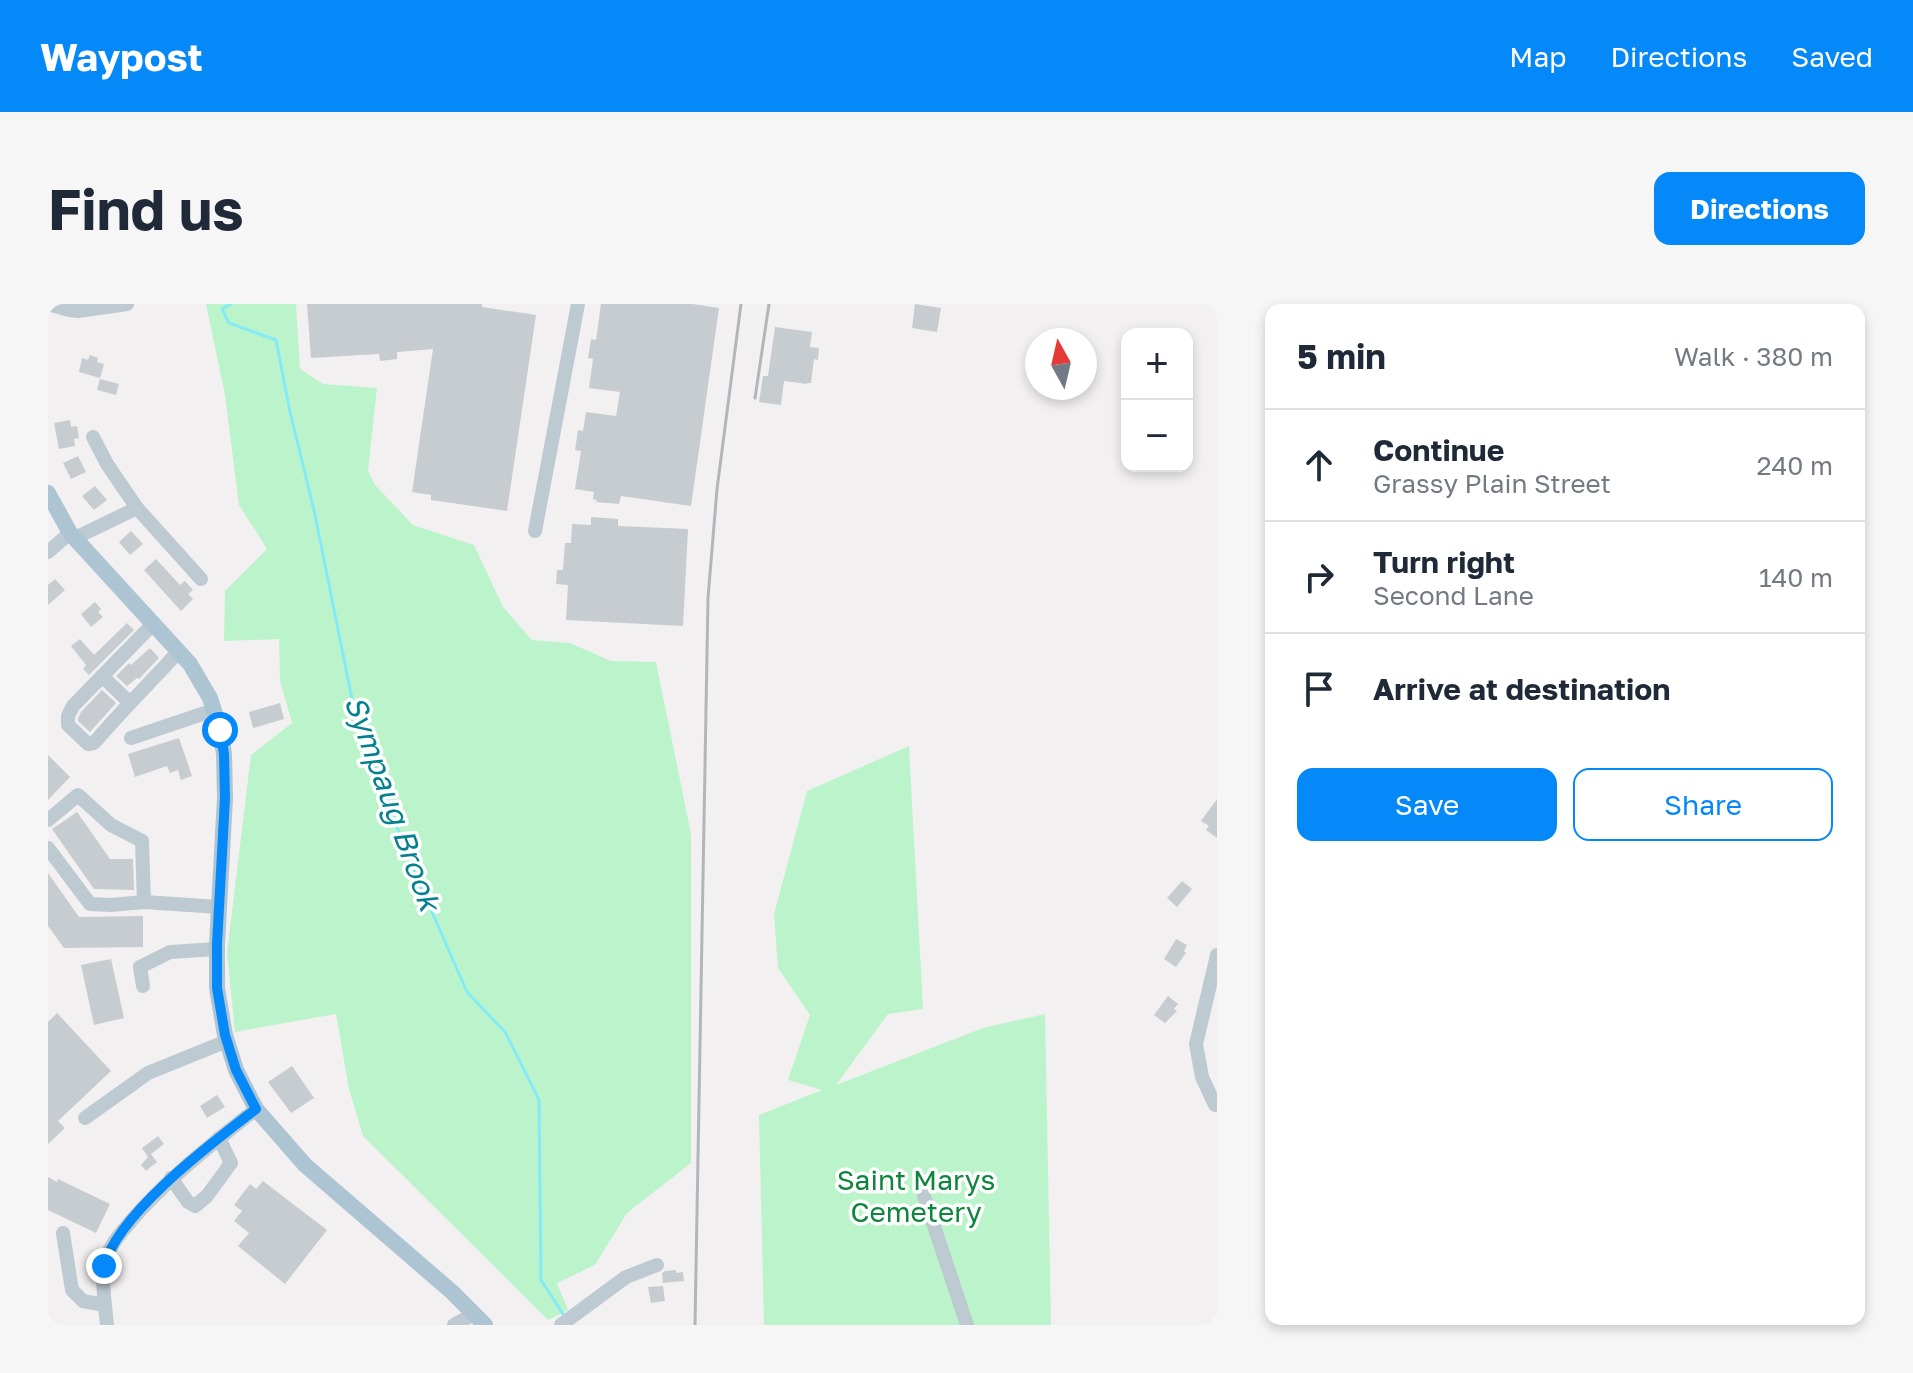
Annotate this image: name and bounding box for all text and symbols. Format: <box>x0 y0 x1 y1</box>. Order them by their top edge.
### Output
text: Waypost <box>40 34 203 79</box>
text: Map <box>1509 40 1566 73</box>
text: Directions <box>1610 40 1747 73</box>
text: Saved <box>1791 40 1873 73</box>
button: Directions <box>1654 172 1865 245</box>
text: Find us <box>48 175 244 242</box>
north arrow <box>1025 328 1097 400</box>
map controls <box>1121 328 1193 472</box>
button: + <box>1121 328 1193 400</box>
text: 5 min <box>1297 336 1386 376</box>
text: Walk · 380 m <box>1674 341 1833 372</box>
button: − <box>1121 400 1193 472</box>
text: Continue <box>1373 432 1504 468</box>
icon: ahead <box>1297 443 1341 487</box>
text: 240 m <box>1756 450 1833 481</box>
text: Grassy Plain Street <box>1373 468 1611 499</box>
text: Turn right <box>1373 544 1515 580</box>
icon: right <box>1297 555 1341 599</box>
text: 140 m <box>1759 562 1833 593</box>
text: Second Lane <box>1373 580 1534 611</box>
icon: arrive <box>1297 667 1341 711</box>
text: Arrive at destination <box>1373 671 1670 707</box>
water label: Sympaug Brook <box>337 691 450 918</box>
route start <box>202 712 238 748</box>
button: Save <box>1297 768 1557 841</box>
button: Share <box>1573 768 1833 841</box>
park label: Saint Marys Cemetery <box>837 1163 995 1228</box>
route end <box>86 1248 122 1284</box>

